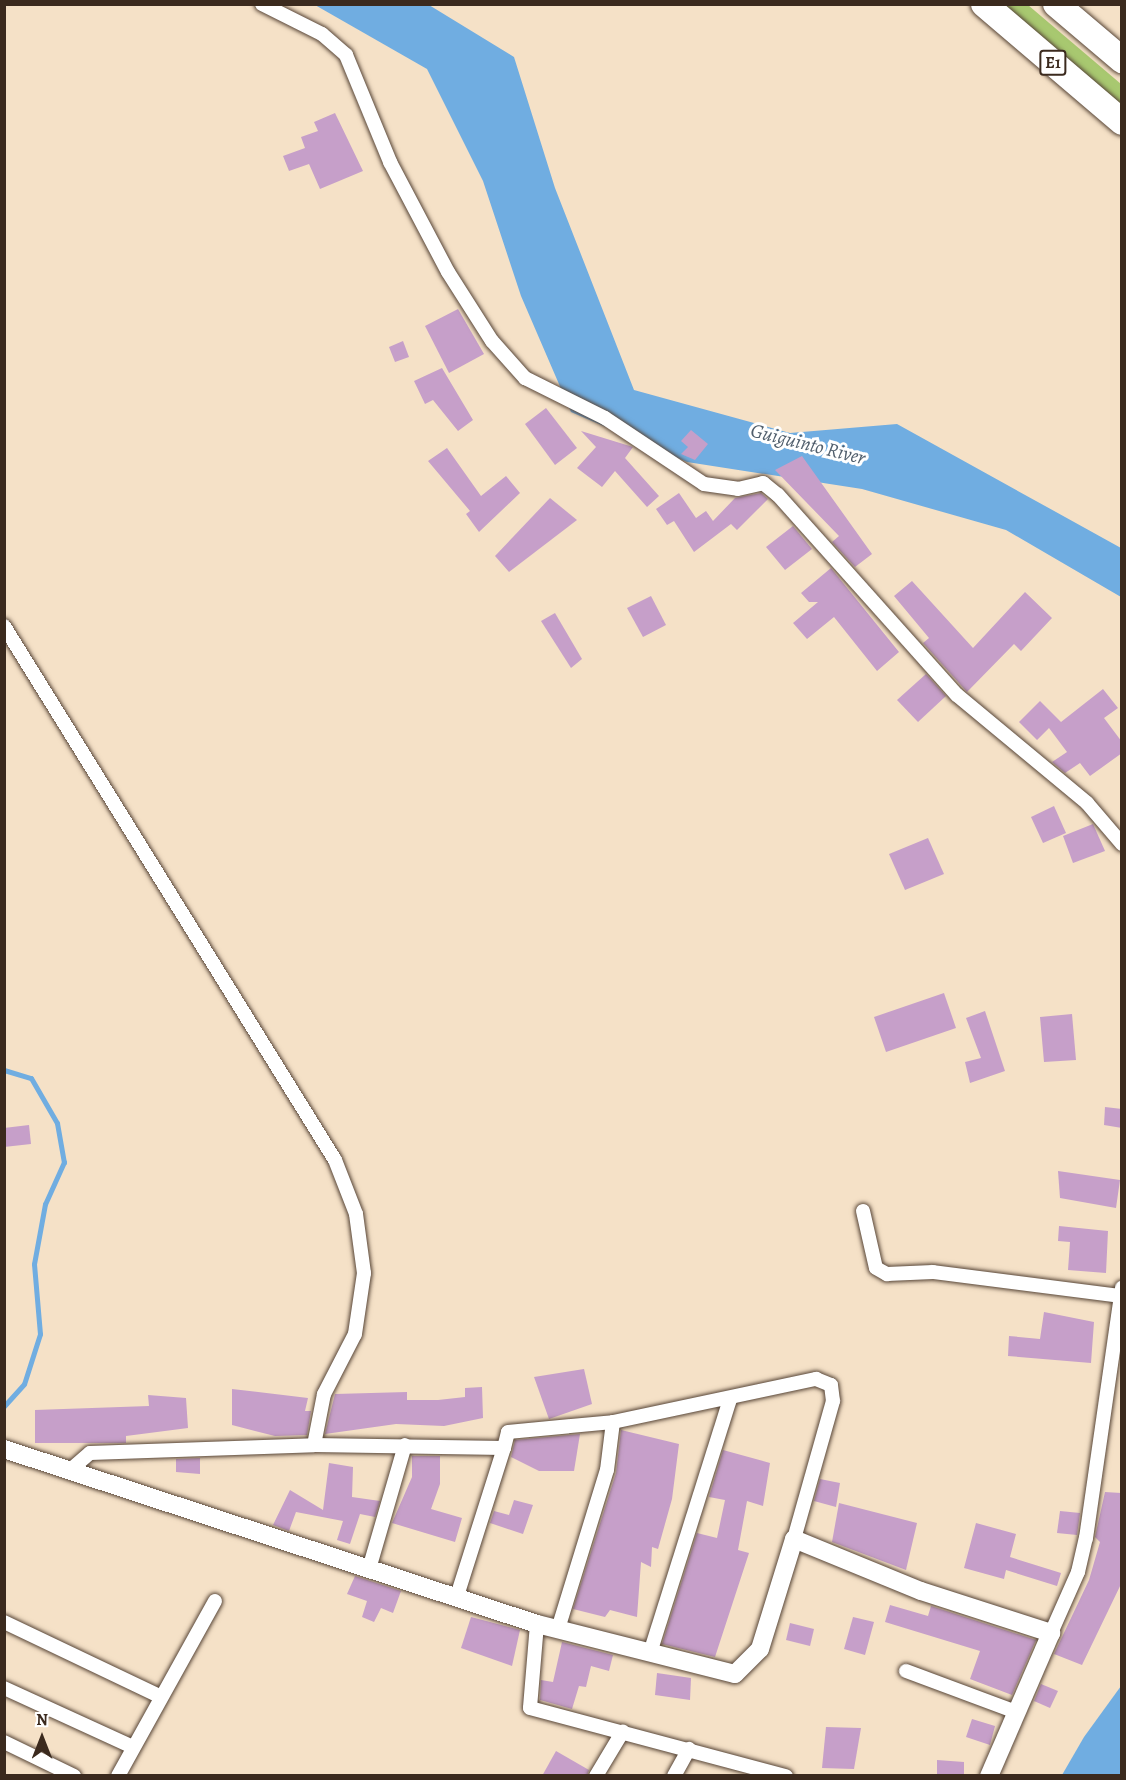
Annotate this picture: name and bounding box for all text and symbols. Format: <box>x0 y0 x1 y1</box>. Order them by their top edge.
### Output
road number: E1 <box>1038 50 1068 76</box>
water label: Guiguinto River <box>748 418 868 470</box>
north arrow <box>12 1708 72 1768</box>
text: N <box>36 1709 48 1731</box>

